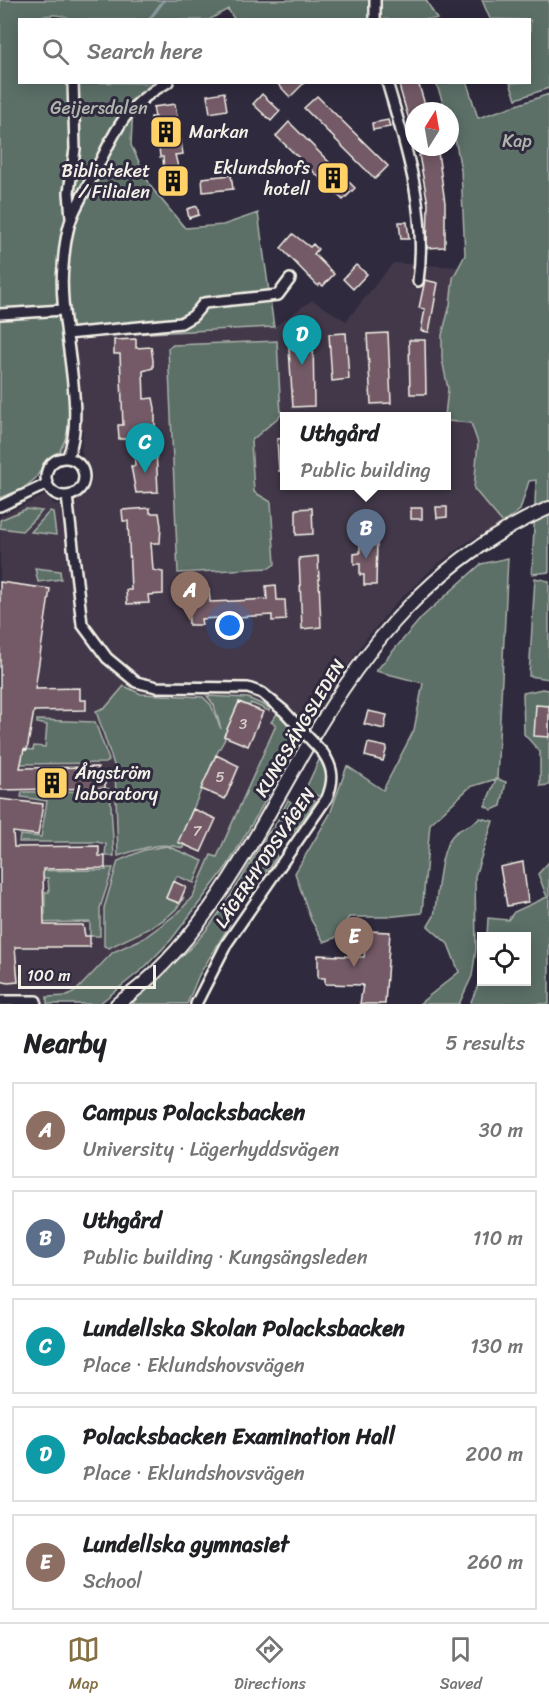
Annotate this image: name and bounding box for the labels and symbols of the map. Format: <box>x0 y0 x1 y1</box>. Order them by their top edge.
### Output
park label: Geijersdalen <box>50 92 148 124</box>
north arrow <box>405 102 459 156</box>
building icon: Markan <box>148 114 184 150</box>
place label: Markan <box>189 116 249 148</box>
park label: Kap <box>502 125 532 157</box>
place label: Eklundshofs hotell <box>213 152 311 205</box>
place label: Biblioteket / Filialen <box>62 155 150 208</box>
building icon: Eklundshofs hotell <box>315 160 351 196</box>
building icon: Biblioteket / Filialen <box>155 163 191 199</box>
pin: D <box>282 316 322 365</box>
pin: C <box>126 424 164 473</box>
pin: B <box>346 510 386 559</box>
pin: A <box>170 572 210 621</box>
your location <box>215 611 244 640</box>
street label: KUNGSÄNGSLEDEN <box>246 652 354 803</box>
house number: 3 <box>239 711 247 737</box>
place label: Ångström laboratory <box>74 757 159 810</box>
house number: 5 <box>215 764 225 790</box>
building icon: Ångström laboratory <box>34 765 70 801</box>
street label: LÄGERHYDDSVÄGEN <box>206 781 324 935</box>
house number: 7 <box>193 818 203 844</box>
pin: E <box>334 918 374 967</box>
scale bar <box>18 962 156 989</box>

